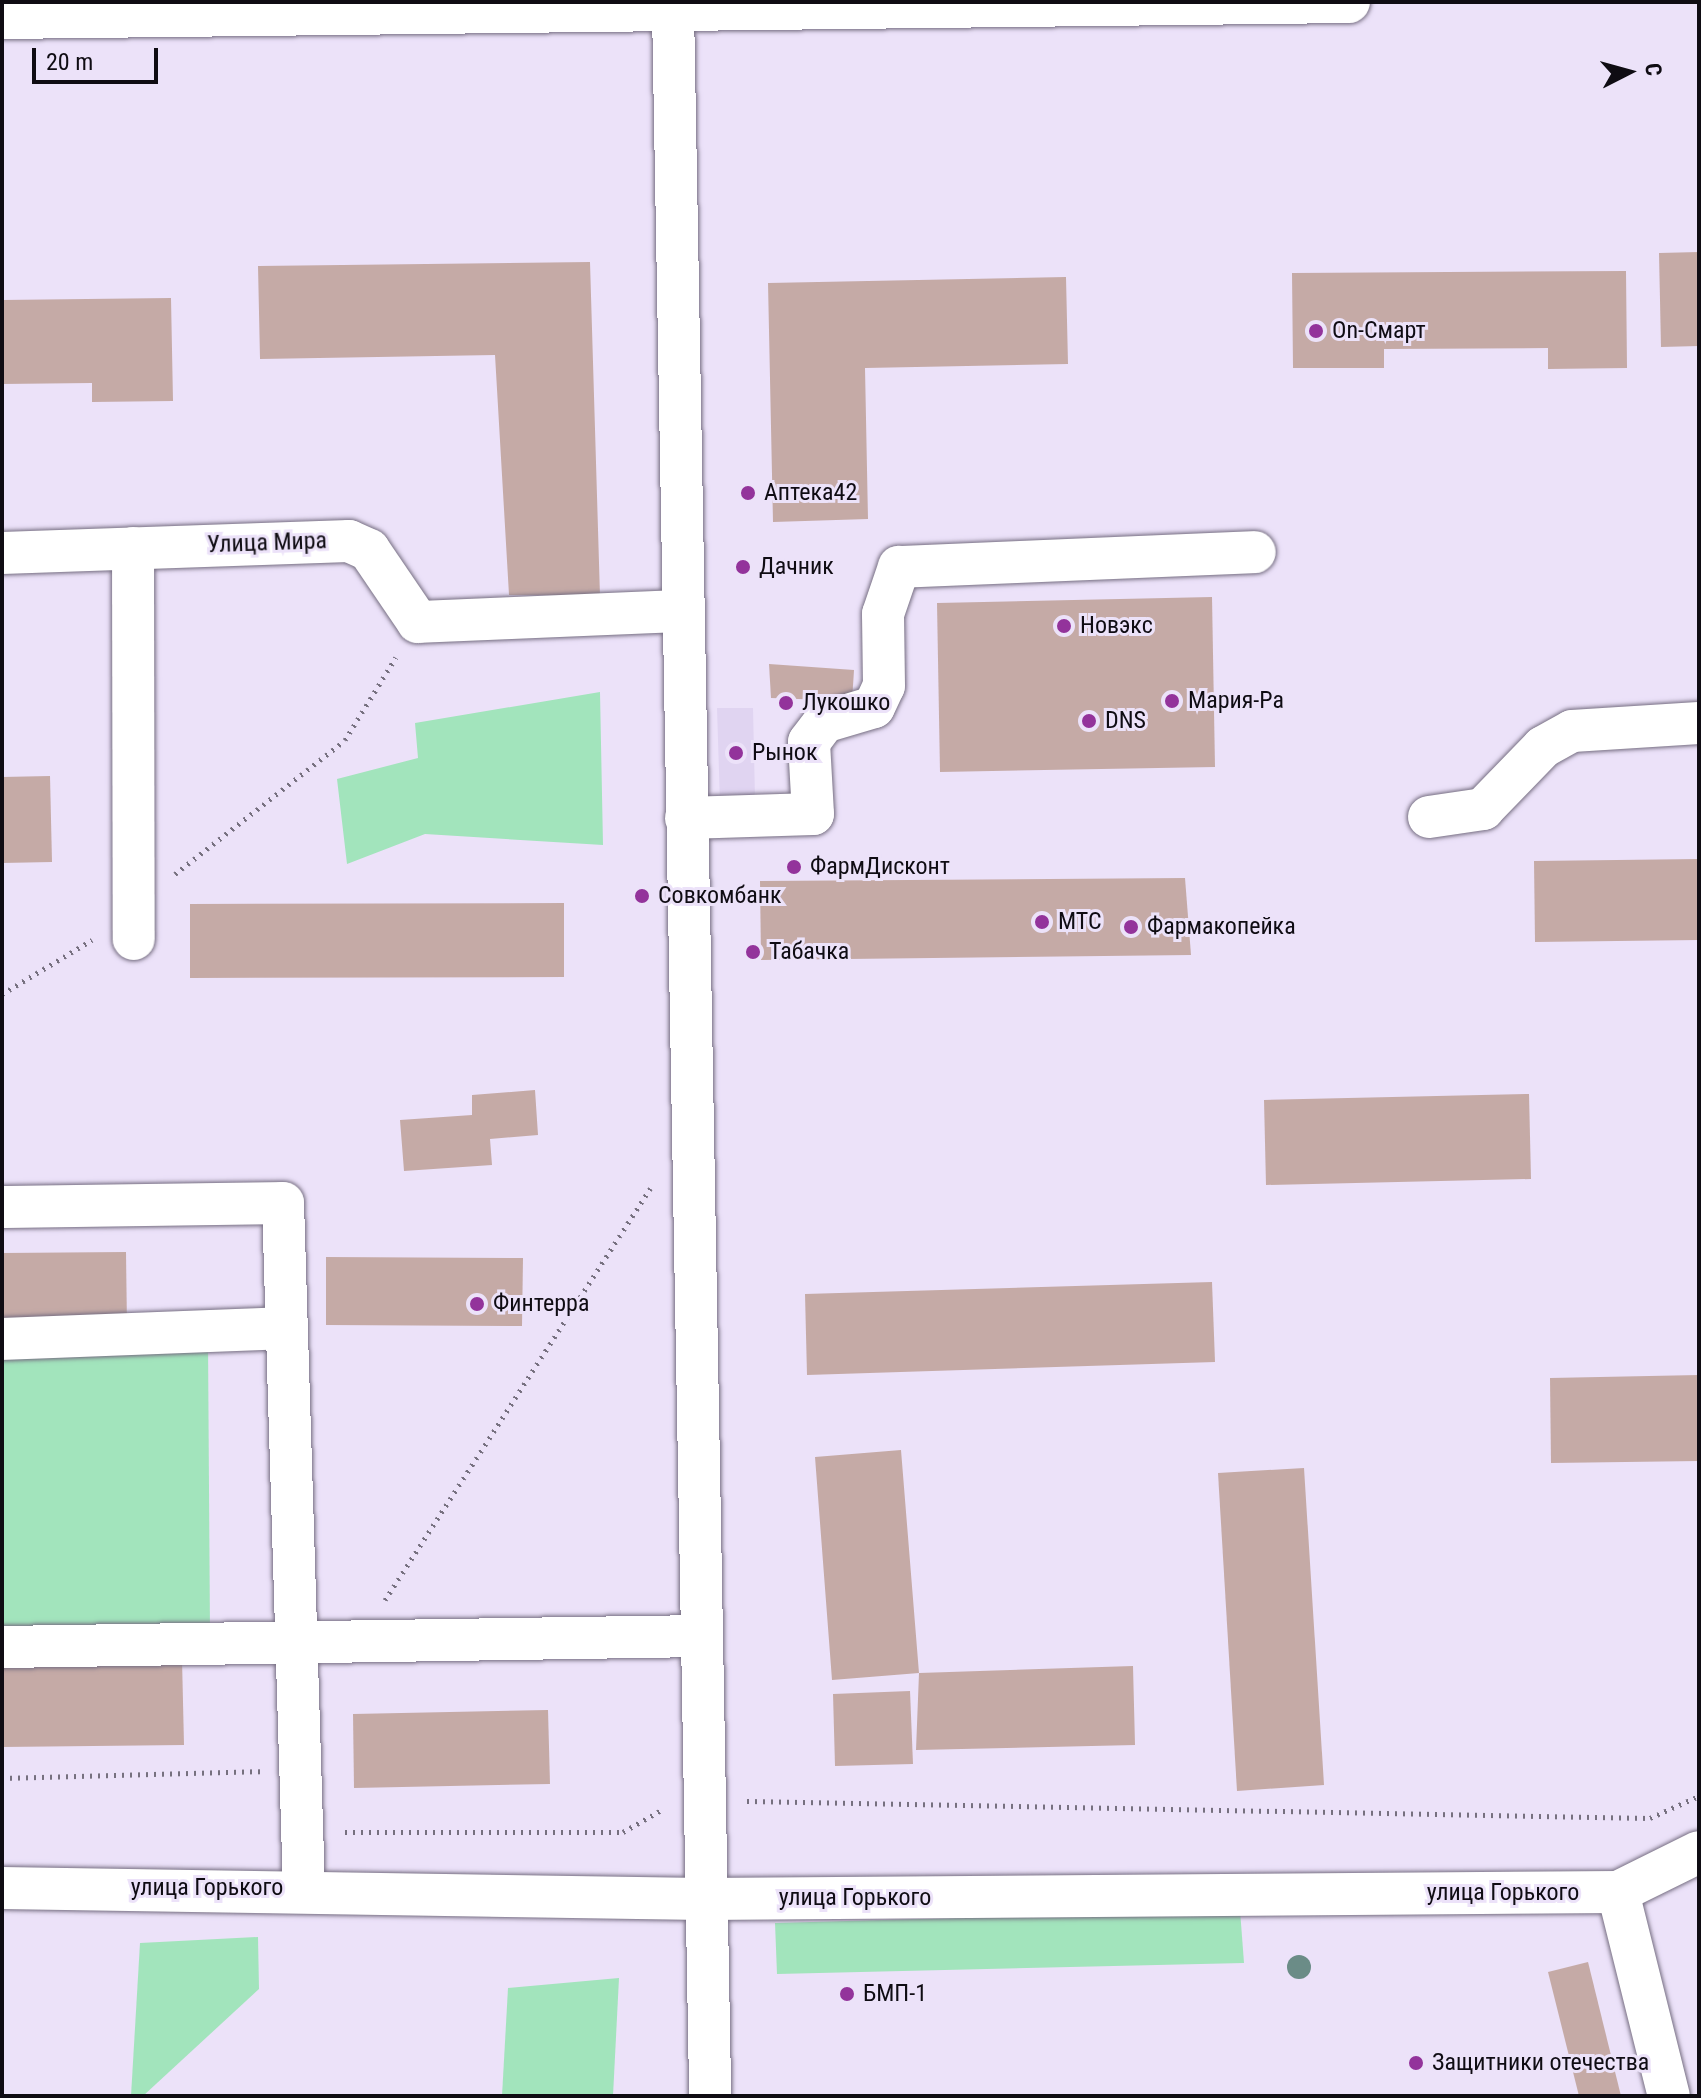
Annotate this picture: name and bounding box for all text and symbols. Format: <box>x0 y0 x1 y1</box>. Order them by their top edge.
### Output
scale bar <box>36 32 162 82</box>
north arrow <box>1589 32 1669 112</box>
text: 20 m <box>46 48 93 76</box>
text: С <box>1640 62 1666 77</box>
place label: On-Смарт <box>1332 317 1426 345</box>
marker: On-Смарт <box>1307 322 1325 340</box>
place label: Аптека42 <box>764 479 857 507</box>
marker: Аптека42 <box>739 484 757 502</box>
street label: Улица Мира <box>206 527 328 559</box>
place label: Дачник <box>759 553 834 581</box>
marker: Дачник <box>734 558 752 576</box>
place label: Новэкс <box>1080 612 1153 640</box>
marker: Новэкс <box>1055 617 1073 635</box>
place label: Мария-Ра <box>1188 687 1284 715</box>
place label: Лукошко <box>802 689 890 717</box>
marker: Мария-Ра <box>1163 692 1181 710</box>
marker: Лукошко <box>777 694 795 712</box>
place label: DNS <box>1105 707 1146 735</box>
marker: DNS <box>1080 712 1098 730</box>
place label: Рынок <box>752 739 817 767</box>
marker: Рынок <box>727 744 745 762</box>
place label: ФармДисконт <box>810 853 950 881</box>
marker: ФармДисконт <box>785 858 803 876</box>
place label: Совкомбанк <box>658 882 781 910</box>
marker: Совкомбанк <box>633 887 651 905</box>
place label: МТС <box>1058 908 1102 936</box>
marker: МТС <box>1033 913 1051 931</box>
place label: Фармакопейка <box>1147 913 1296 941</box>
marker: Фармакопейка <box>1122 918 1140 936</box>
place label: Табачка <box>769 938 849 966</box>
marker: Табачка <box>744 943 762 961</box>
place label: Финтерра <box>493 1290 589 1318</box>
marker: Финтерра <box>468 1295 486 1313</box>
street label: улица Горького <box>131 1874 283 1902</box>
street label: улица Горького <box>1427 1879 1579 1907</box>
street label: улица Горького <box>779 1884 931 1912</box>
place label: БМП-1 <box>863 1980 927 2008</box>
marker: БМП-1 <box>838 1985 856 2003</box>
place label: Защитники отечества <box>1432 2049 1649 2077</box>
marker: Защитники отечества <box>1407 2054 1425 2072</box>

